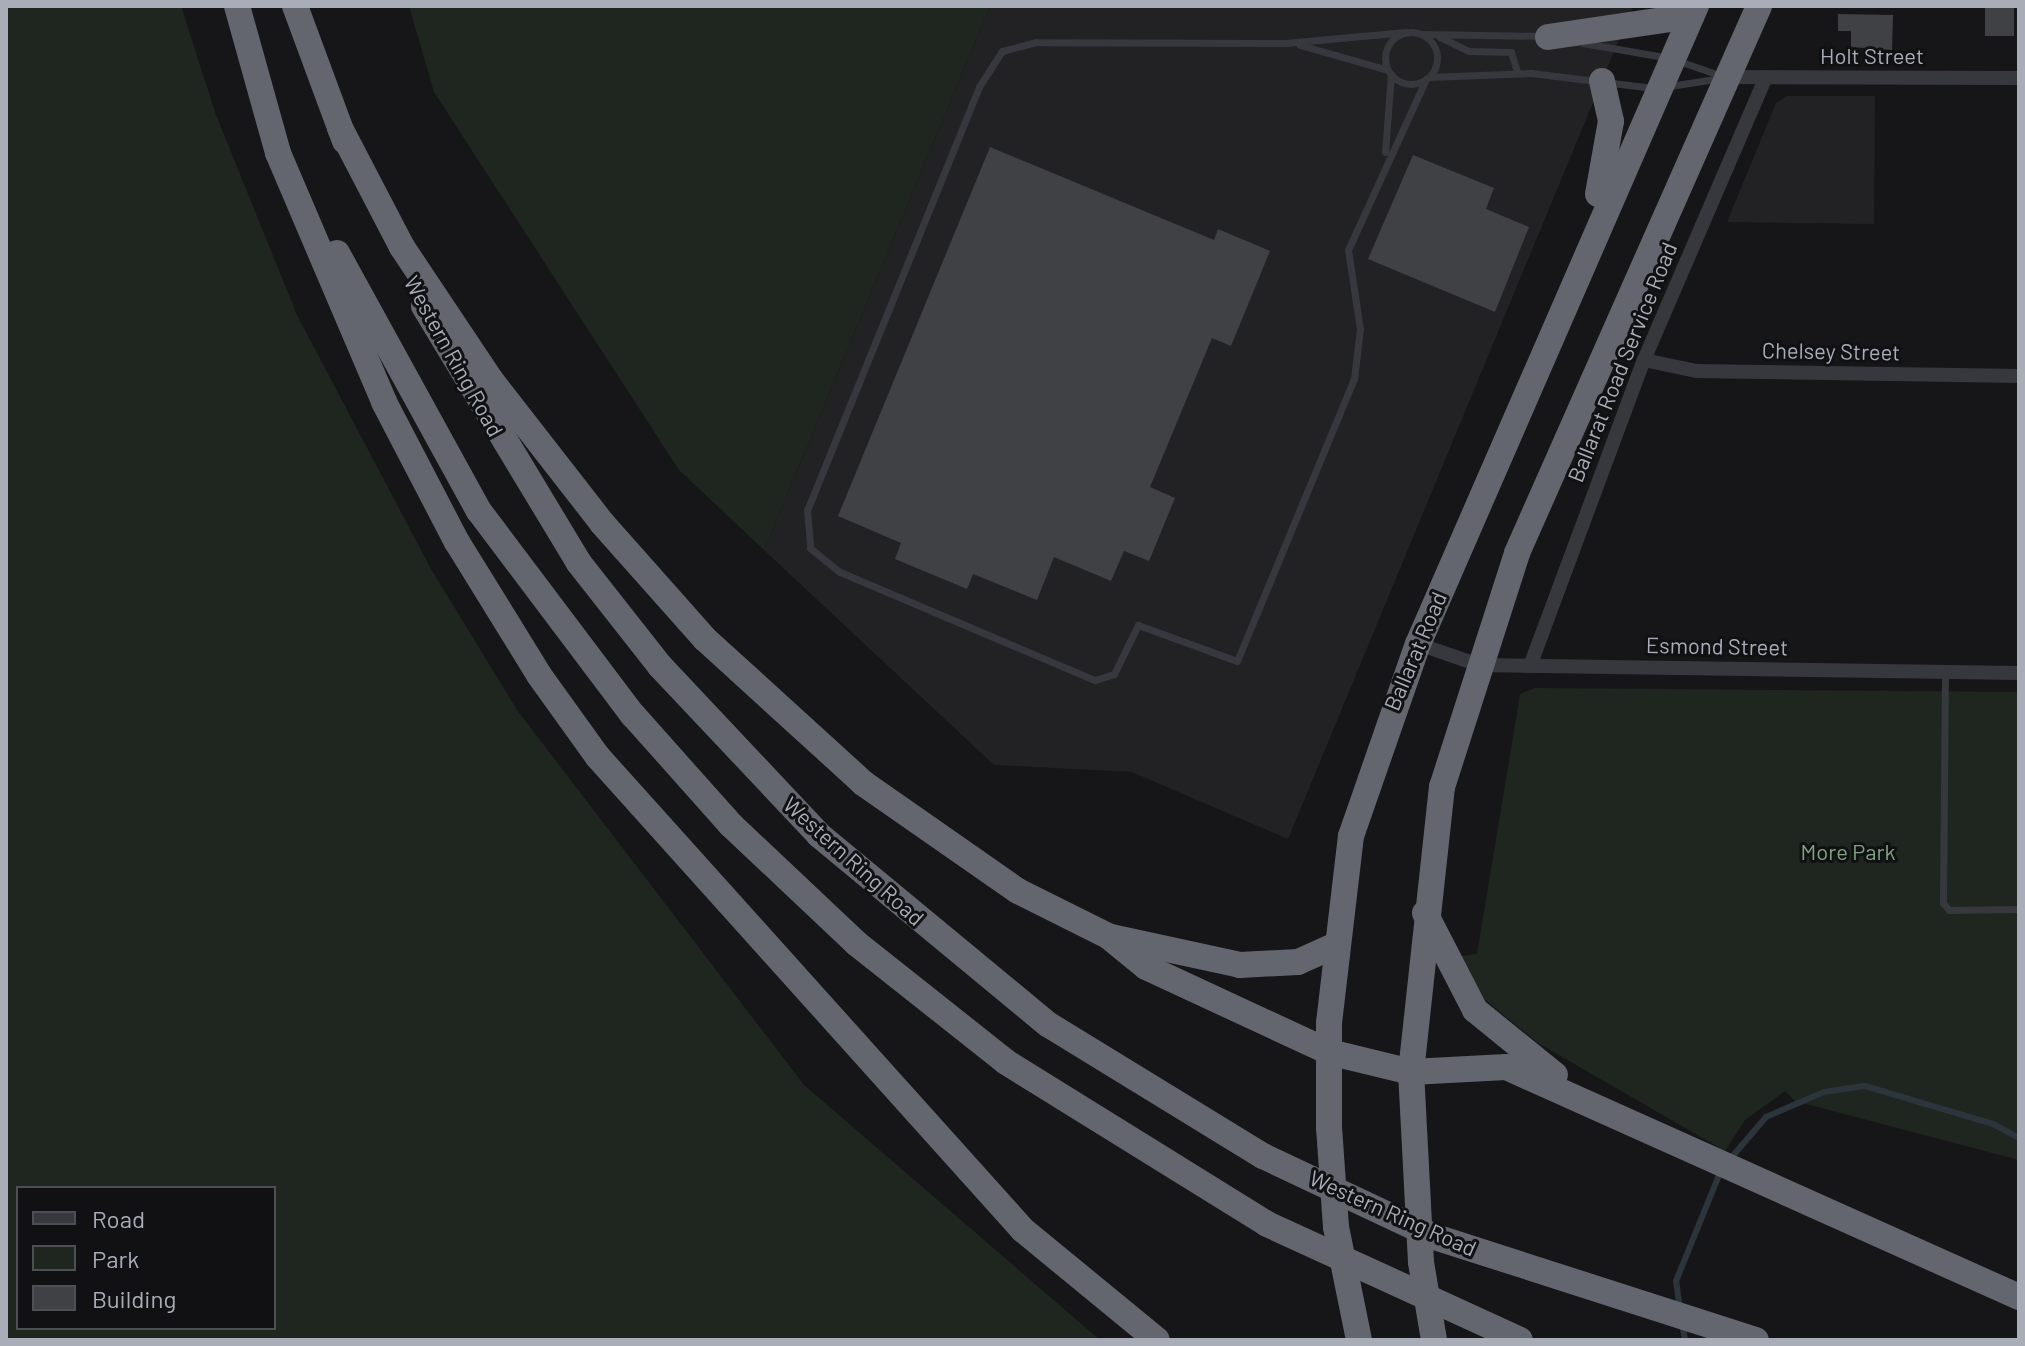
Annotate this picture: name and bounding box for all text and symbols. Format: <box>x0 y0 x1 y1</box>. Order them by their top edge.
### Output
street label: Holt Street <box>1820 43 1924 69</box>
street label: Ballarat Road Service Road <box>1562 238 1682 486</box>
street label: Western Ring Road <box>399 271 509 441</box>
street label: Chelsey Street <box>1762 337 1900 365</box>
street label: Ballarat Road <box>1378 588 1452 714</box>
street label: Esmond Street <box>1646 632 1788 660</box>
street label: Western Ring Road <box>778 791 930 931</box>
park label: More Park <box>1801 839 1895 865</box>
street label: Western Ring Road <box>1306 1164 1480 1262</box>
legend <box>16 1186 276 1330</box>
text: Road <box>92 1204 145 1233</box>
text: Park <box>92 1244 139 1273</box>
text: Building <box>92 1284 176 1313</box>

